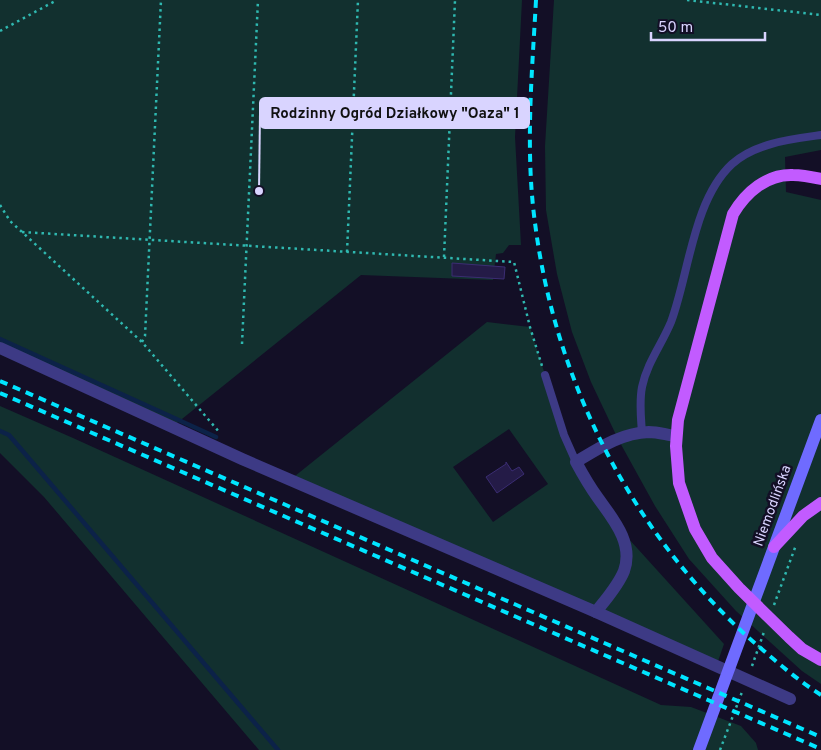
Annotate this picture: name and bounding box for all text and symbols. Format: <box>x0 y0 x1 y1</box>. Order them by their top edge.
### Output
scale bar <box>651 10 765 42</box>
text: 50 m <box>658 19 693 38</box>
callout: Rodzinny Ogród Działkowy "Oaza" 1 <box>260 98 529 128</box>
text: Rodzinny Ogród Działkowy "Oaza" 1 <box>270 105 520 124</box>
street label: Niemodlińska <box>750 463 796 549</box>

